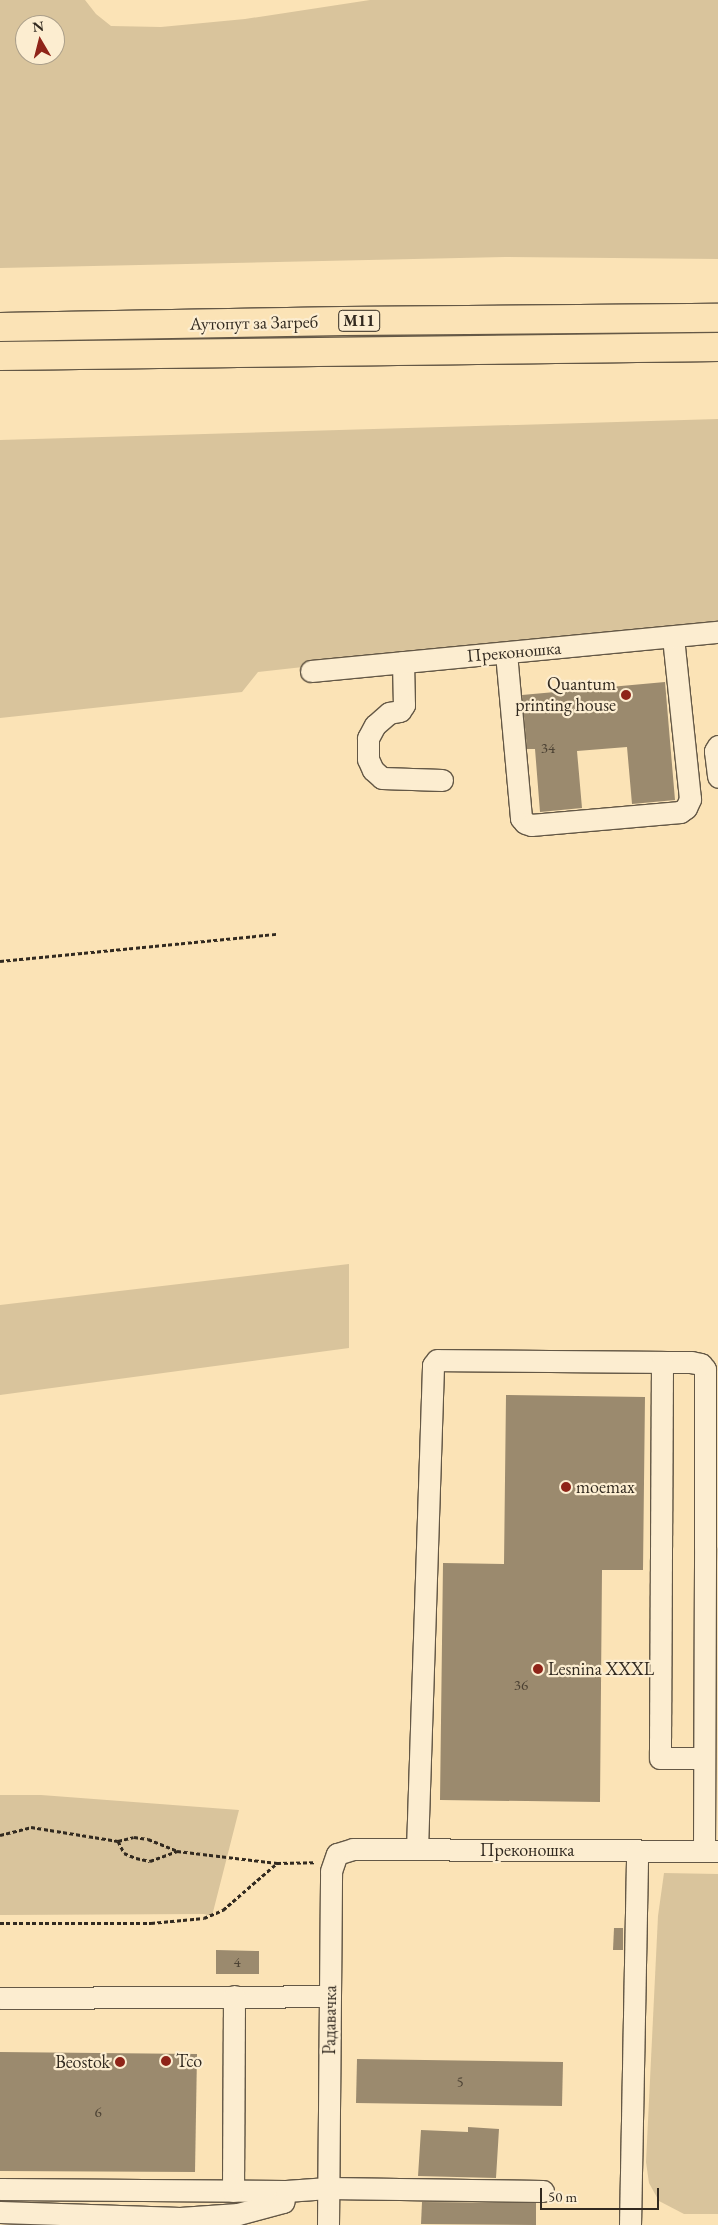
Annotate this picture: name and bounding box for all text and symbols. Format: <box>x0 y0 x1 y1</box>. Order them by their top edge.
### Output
north arrow <box>15 15 65 65</box>
text: N <box>31 16 45 36</box>
road number: M11 <box>338 308 380 334</box>
street label: Аутопут за Загреб <box>190 311 318 335</box>
street label: Преконошка <box>466 637 562 667</box>
place label: Quantum printing house <box>515 674 616 716</box>
marker: Quantum printing house <box>620 689 632 701</box>
house number: 34 <box>541 739 555 757</box>
place label: moemax <box>576 1476 635 1498</box>
marker: moemax <box>560 1481 572 1493</box>
place label: Lesnina XXXL <box>548 1658 654 1680</box>
marker: Lesnina XXXL <box>532 1663 544 1675</box>
house number: 36 <box>514 1676 528 1694</box>
street label: Преконошка <box>480 1839 574 1861</box>
house number: 4 <box>233 1953 241 1971</box>
street label: Радавачка <box>319 1985 341 2055</box>
place label: Tco <box>176 2050 202 2072</box>
place label: Beostok <box>55 2051 110 2073</box>
marker: Tco <box>160 2055 172 2067</box>
marker: Beostok <box>114 2056 126 2068</box>
house number: 5 <box>456 2073 464 2091</box>
house number: 6 <box>94 2103 102 2121</box>
scale bar <box>543 2178 662 2210</box>
text: 50 m <box>548 2187 577 2206</box>

